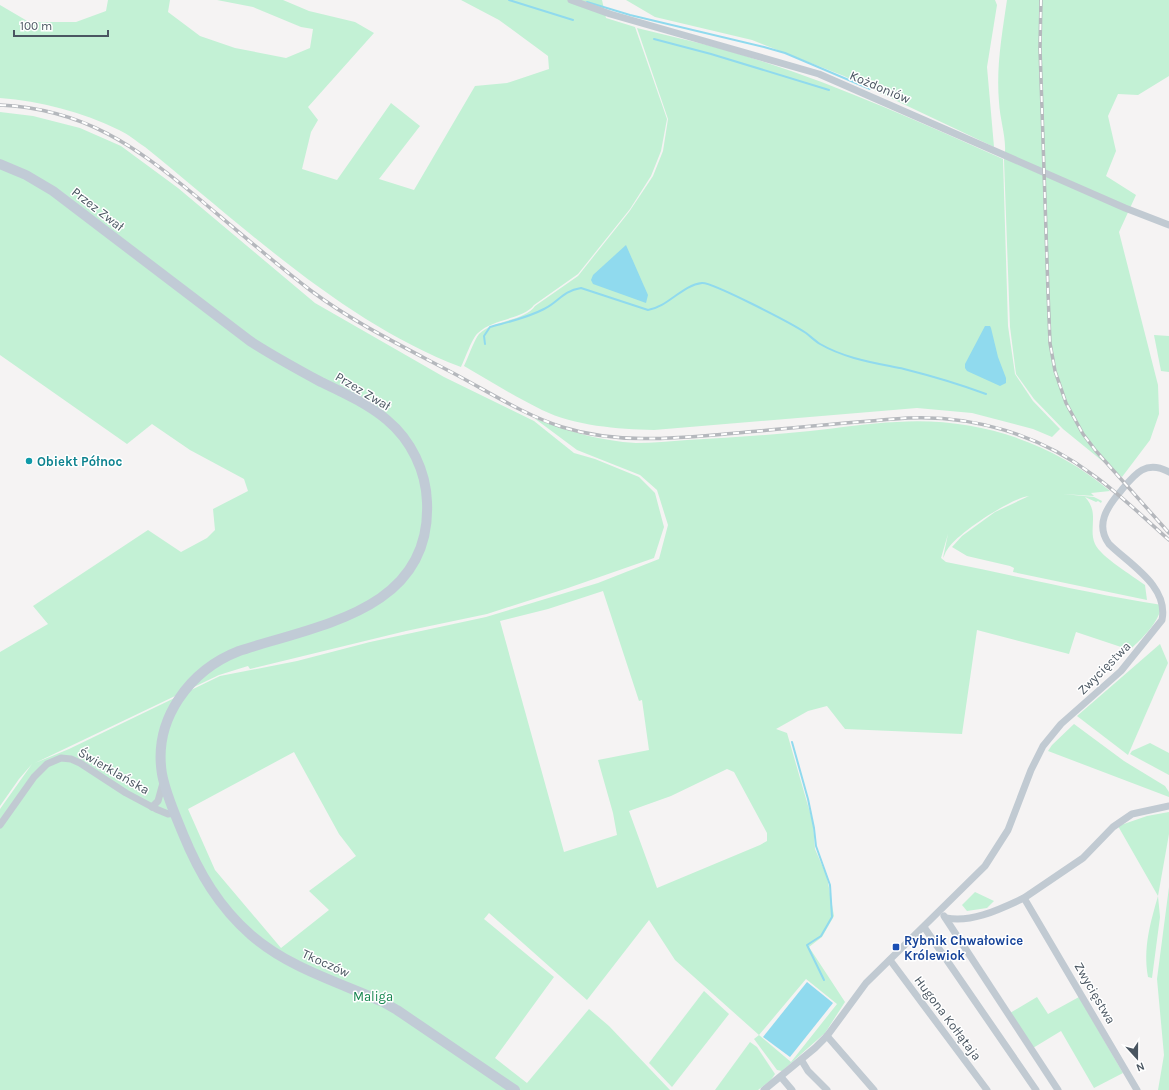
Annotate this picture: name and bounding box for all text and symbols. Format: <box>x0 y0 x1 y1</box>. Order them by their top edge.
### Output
scale bar <box>14 12 108 38</box>
text: 100 m <box>20 19 52 33</box>
street label: Kożdoniów <box>848 68 913 107</box>
street label: Przez Zwał <box>69 184 127 234</box>
street label: Przez Zwał <box>333 369 394 414</box>
place label: Obiekt Północ <box>37 454 122 469</box>
marker: Obiekt Północ <box>24 456 34 466</box>
street label: Zwycięstwa <box>1074 638 1134 698</box>
street label: Świerklańska <box>76 744 153 797</box>
place label: Rybnik Chwałowice Królewiok <box>904 933 1023 963</box>
marker: Rybnik Chwałowice Królewiok <box>891 942 901 952</box>
street label: Tkoczów <box>300 946 353 980</box>
street label: Zwycięstwa <box>1071 959 1119 1027</box>
street label: Hugona Kołłątaja <box>911 973 985 1063</box>
park label: Maliga <box>353 989 393 1004</box>
north arrow <box>1117 1038 1157 1078</box>
text: N <box>1134 1059 1146 1074</box>

